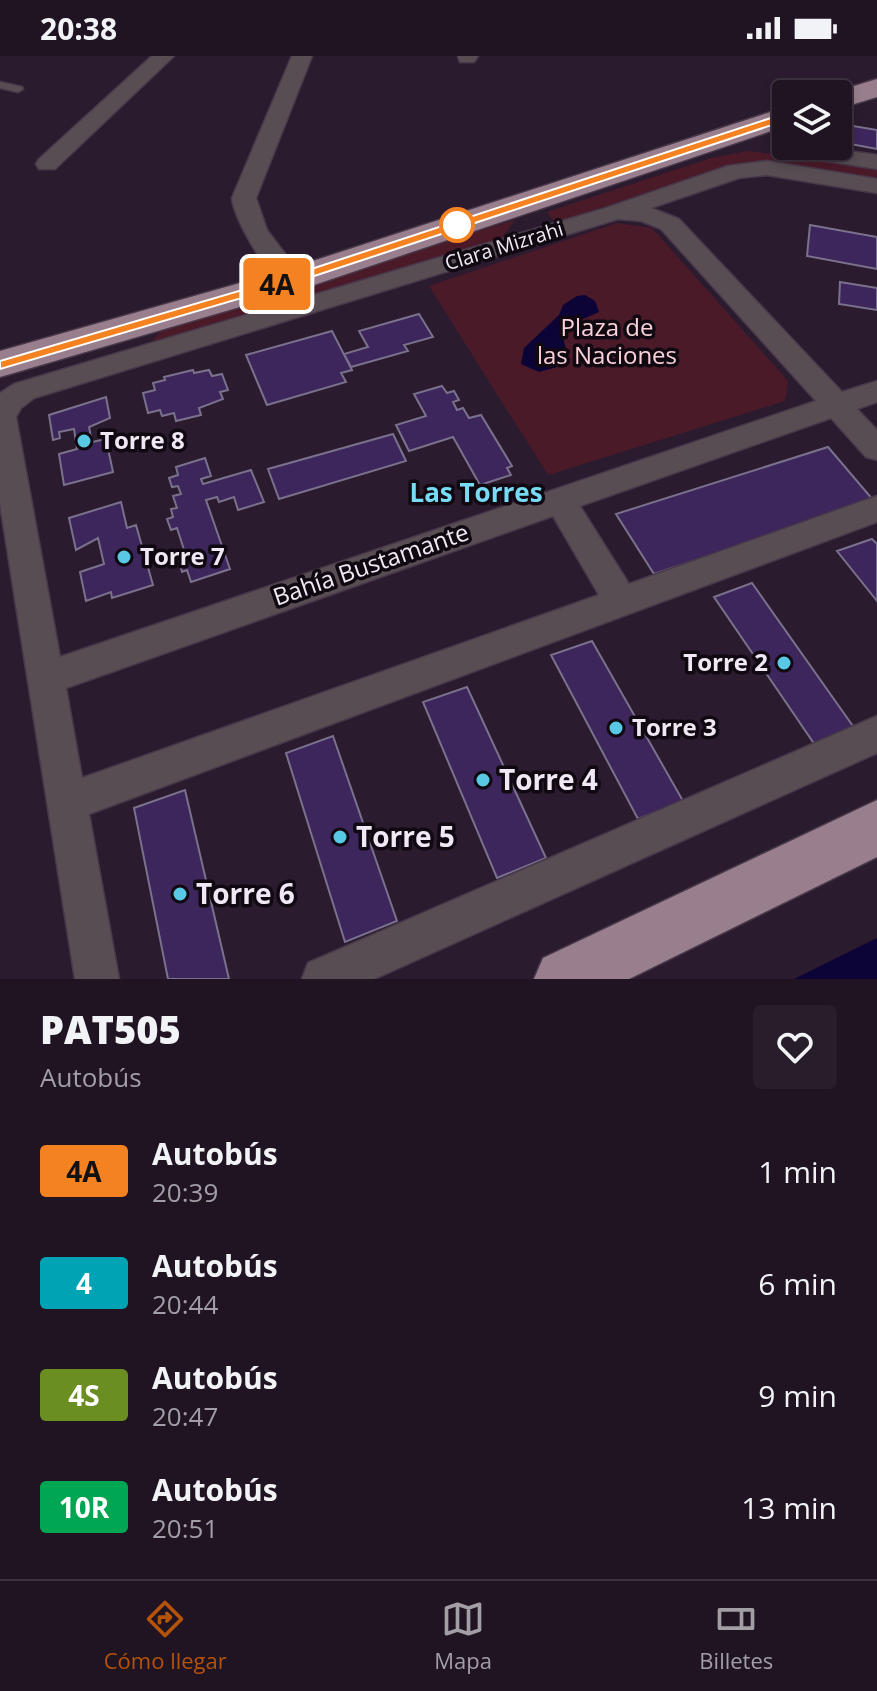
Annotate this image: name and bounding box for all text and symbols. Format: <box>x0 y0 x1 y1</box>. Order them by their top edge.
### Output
text: 20:38 <box>40 8 117 49</box>
map controls <box>772 80 852 160</box>
button: layers <box>772 80 852 160</box>
unlabelled marker <box>440 208 474 242</box>
street label: Clara Mizrahi <box>441 215 566 276</box>
line badge: 4A <box>241 258 313 310</box>
text: 4A <box>259 265 295 303</box>
park label: Plaza de las Naciones <box>537 310 677 371</box>
place label: Torre 8 <box>100 423 185 456</box>
marker: Torre 8 <box>75 432 93 450</box>
district label: Las Torres <box>409 474 543 510</box>
street label: Bahía Bustamante <box>268 515 473 613</box>
place label: Torre 7 <box>140 539 225 572</box>
marker: Torre 7 <box>115 548 133 566</box>
place label: Torre 2 <box>683 645 768 678</box>
marker: Torre 2 <box>775 654 793 672</box>
place label: Torre 3 <box>632 710 717 743</box>
marker: Torre 3 <box>607 719 625 737</box>
place label: Torre 4 <box>499 760 598 798</box>
marker: Torre 4 <box>474 771 492 789</box>
place label: Torre 5 <box>356 817 455 855</box>
marker: Torre 5 <box>331 828 349 846</box>
place label: Torre 6 <box>196 874 295 912</box>
marker: Torre 6 <box>171 885 189 903</box>
text: PAT505 <box>40 1003 181 1055</box>
button: heart <box>753 1005 837 1089</box>
text: Autobús <box>40 1059 142 1095</box>
text: Autobús <box>152 1133 278 1174</box>
text: 1 min <box>758 1151 837 1192</box>
text: 4A <box>66 1152 102 1190</box>
text: 20:39 <box>152 1174 218 1210</box>
text: Autobús <box>152 1245 278 1286</box>
text: 6 min <box>758 1263 837 1304</box>
text: 4 <box>76 1264 92 1302</box>
text: 20:44 <box>152 1286 218 1322</box>
text: Autobús <box>152 1357 278 1398</box>
text: 9 min <box>758 1375 837 1416</box>
text: 4S <box>68 1376 100 1414</box>
text: 20:47 <box>152 1398 218 1434</box>
text: Autobús <box>152 1469 278 1510</box>
text: 13 min <box>741 1487 837 1528</box>
text: 10R <box>59 1488 109 1526</box>
text: 20:51 <box>152 1510 218 1546</box>
tab: Cómo llegar <box>104 1597 227 1675</box>
tab: Mapa <box>434 1597 492 1675</box>
tab: Billetes <box>699 1597 773 1675</box>

